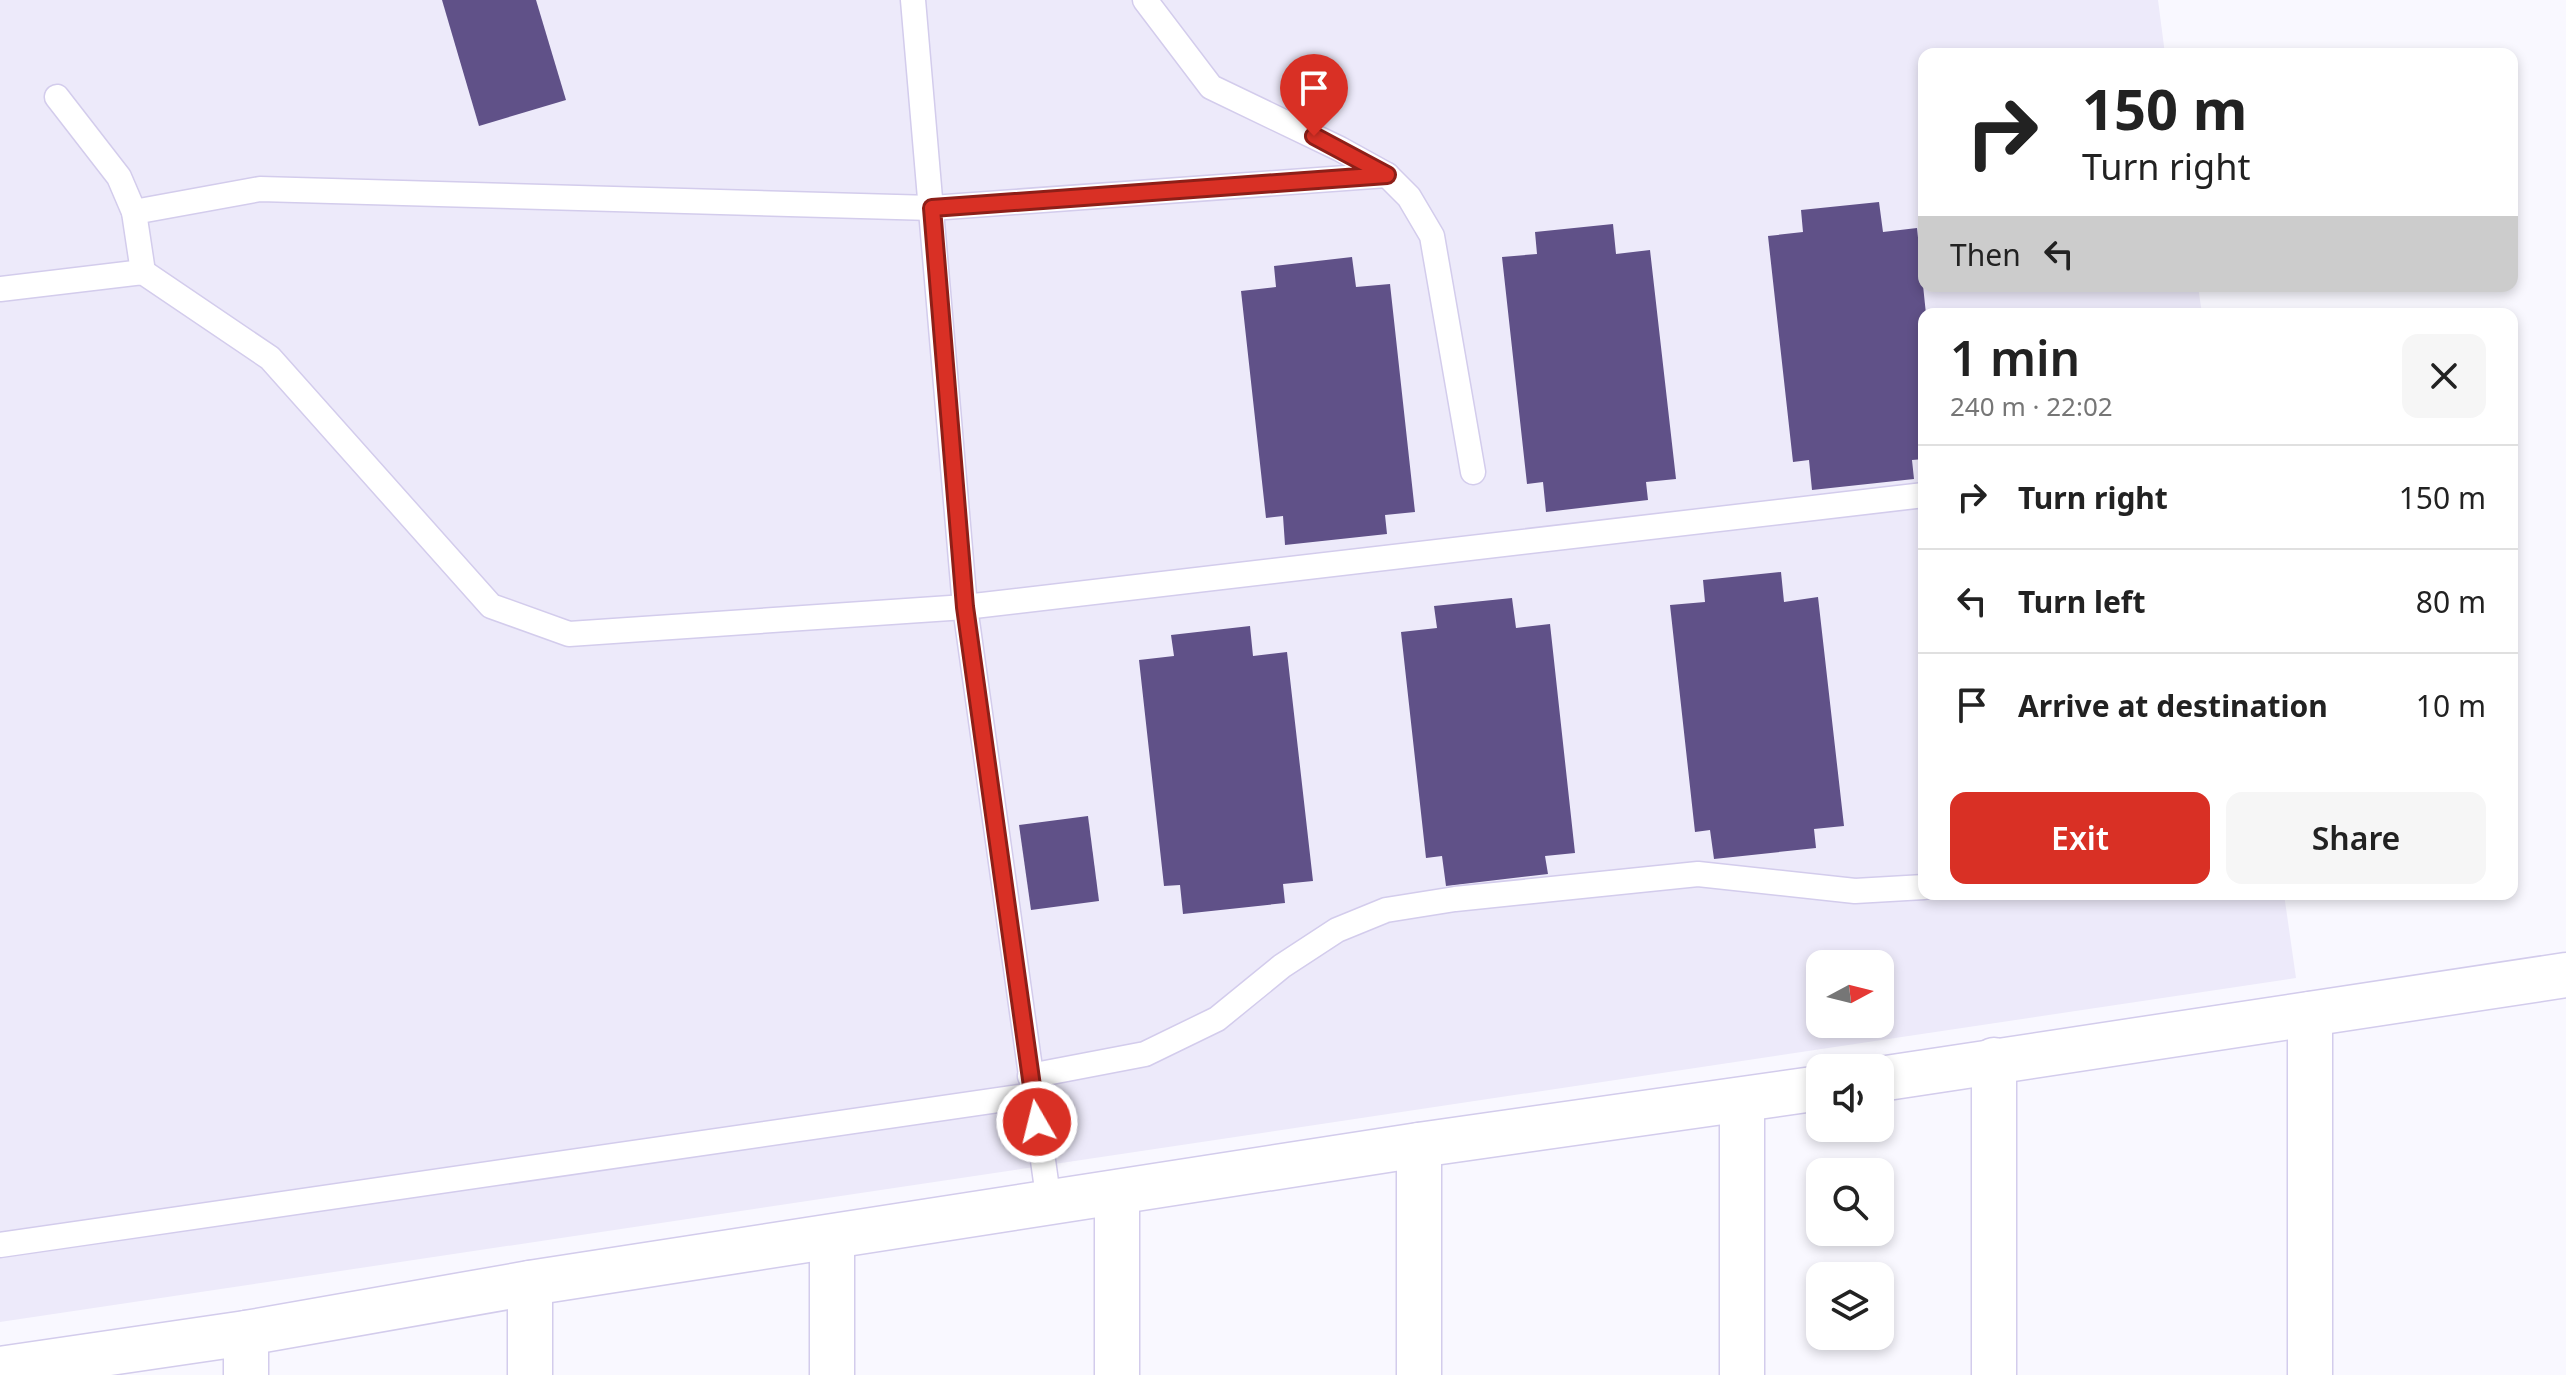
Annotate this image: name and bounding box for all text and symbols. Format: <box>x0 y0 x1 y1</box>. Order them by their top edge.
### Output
pin <box>1280 54 1348 136</box>
icon: arrive <box>1292 66 1336 110</box>
text: 150 m <box>2082 70 2247 146</box>
icon: right <box>1950 80 2054 184</box>
text: Turn right <box>2082 142 2250 191</box>
icon: left <box>2037 232 2081 276</box>
text: Then <box>1950 234 2021 275</box>
text: 1 min <box>1950 325 2080 390</box>
button: close <box>2402 334 2486 418</box>
text: 240 m · 22:02 <box>1950 388 2113 424</box>
icon: right <box>1950 475 1994 519</box>
text: Turn right <box>2018 477 2168 518</box>
text: 150 m <box>2399 477 2486 518</box>
icon: left <box>1950 579 1994 623</box>
text: Turn left <box>2018 581 2146 622</box>
text: 80 m <box>2416 581 2486 622</box>
icon: arrive <box>1950 683 1994 727</box>
text: Arrive at destination <box>2018 685 2328 726</box>
text: 10 m <box>2416 685 2486 726</box>
button: Exit <box>1950 792 2210 884</box>
button: Share <box>2226 792 2486 884</box>
north arrow <box>1806 950 1894 1038</box>
map controls <box>1806 950 1894 1350</box>
button: sound <box>1806 1054 1894 1142</box>
position arrow <box>995 1080 1079 1164</box>
button: search <box>1806 1158 1894 1246</box>
button: layers <box>1806 1262 1894 1350</box>

